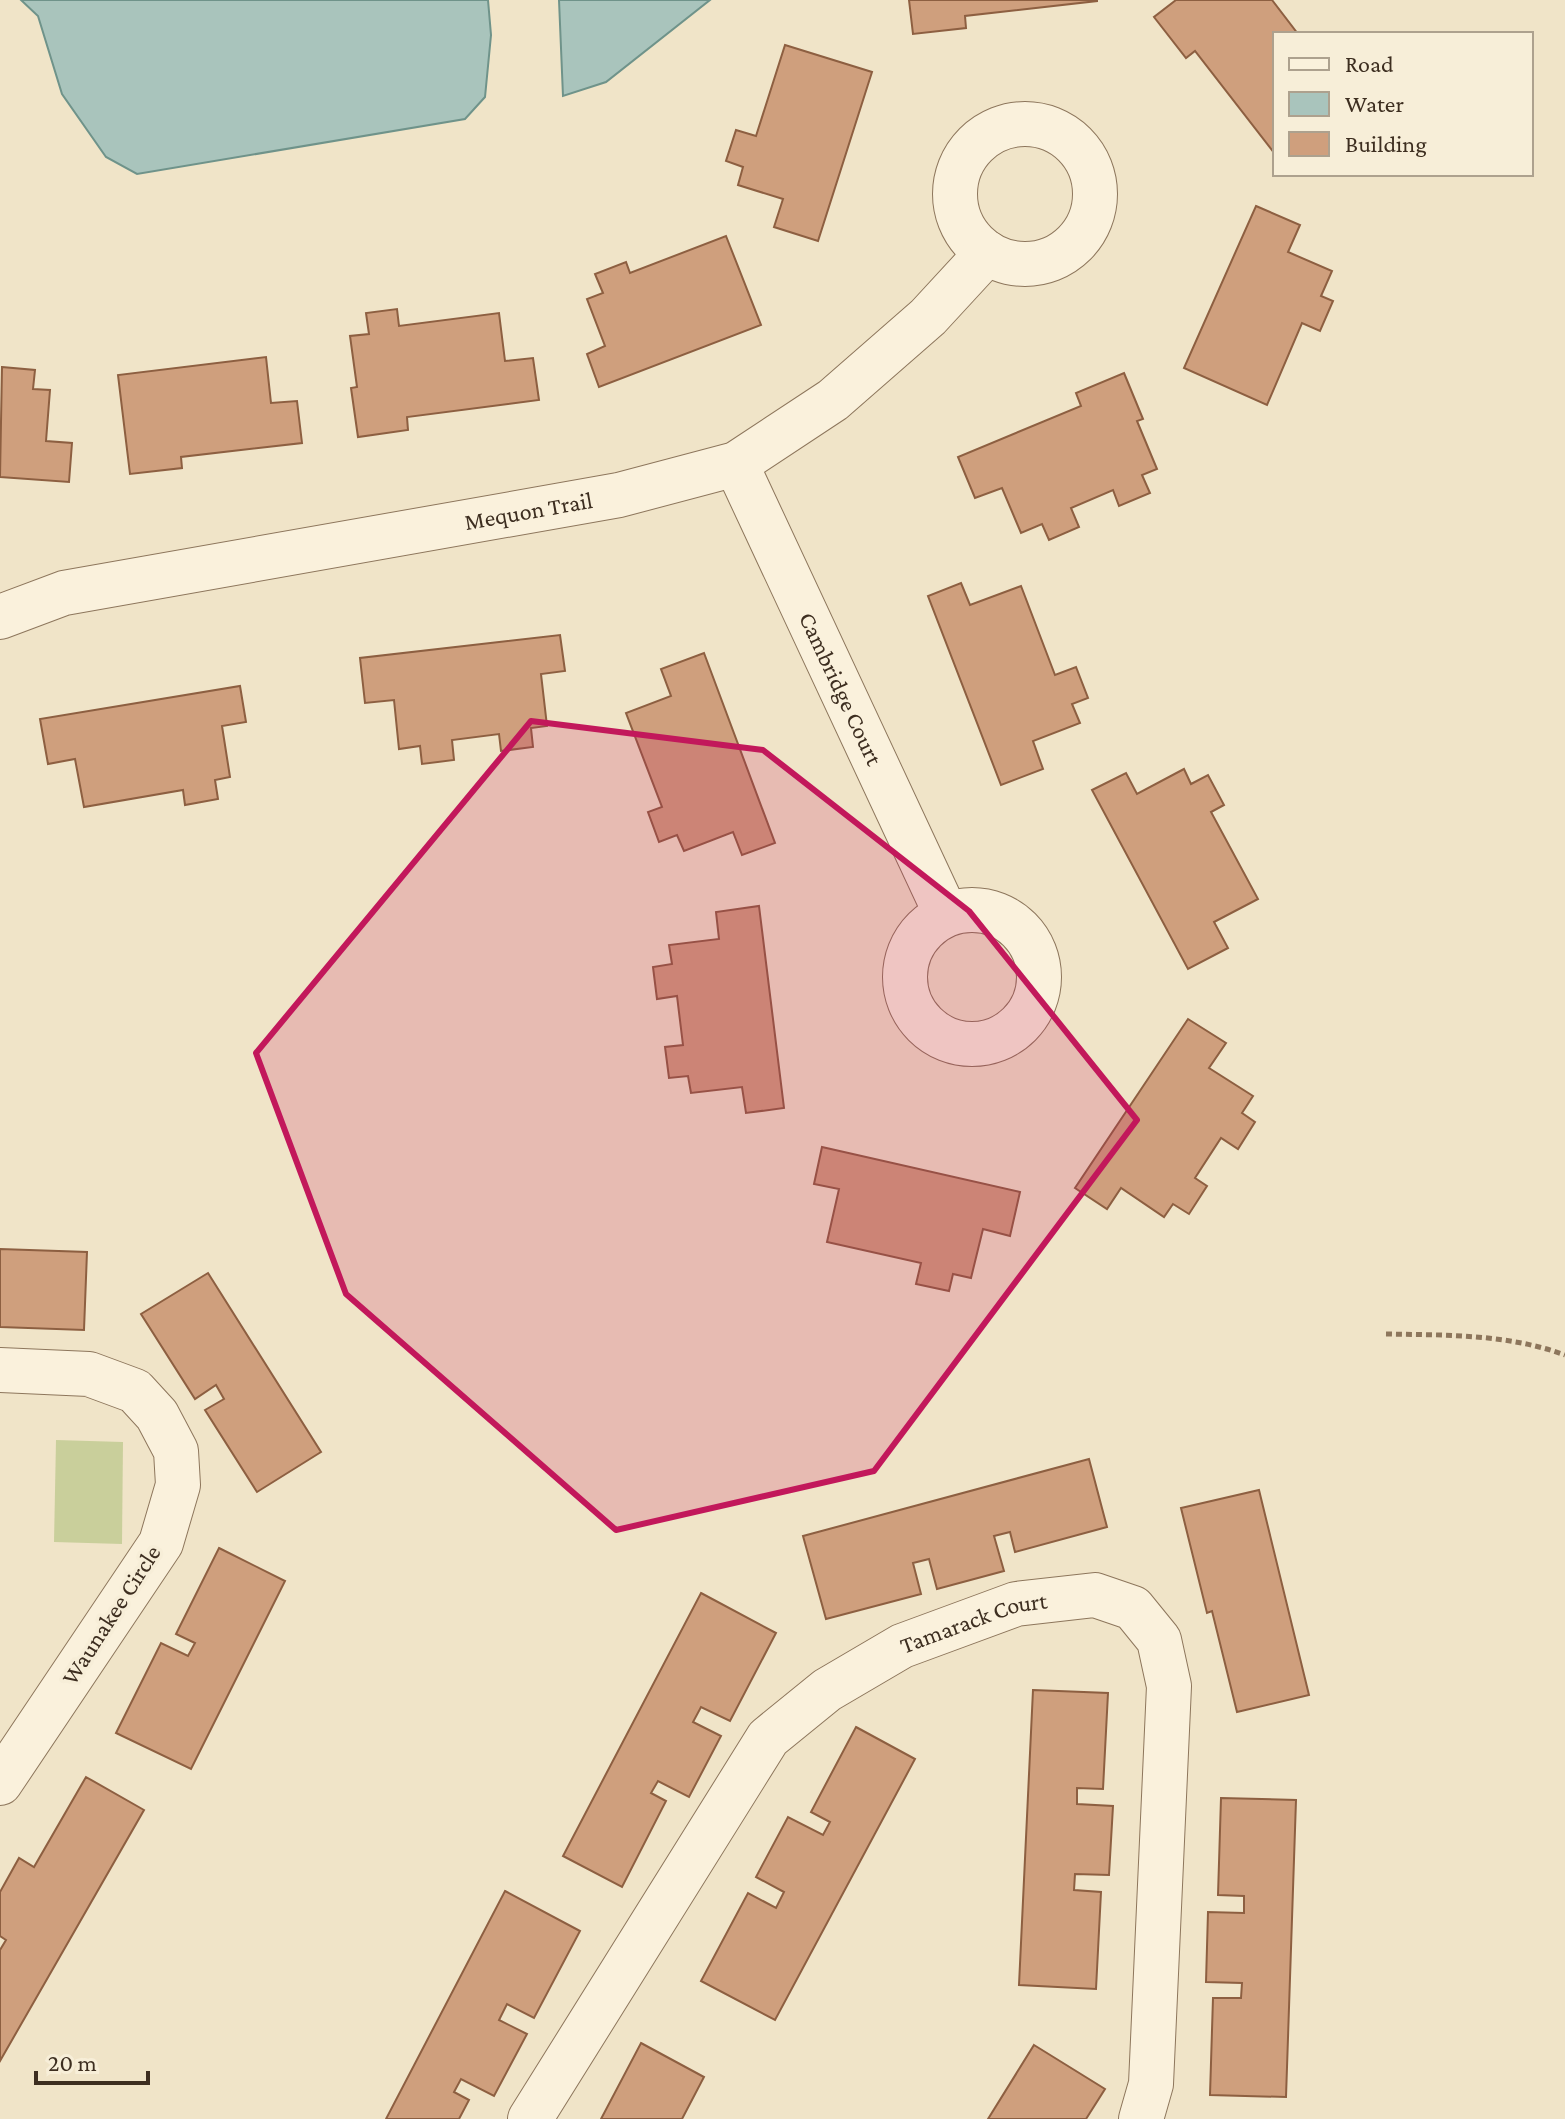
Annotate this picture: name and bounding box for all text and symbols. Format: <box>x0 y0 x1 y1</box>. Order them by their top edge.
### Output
legend <box>1273 32 1533 176</box>
text: Road <box>1345 50 1394 77</box>
text: Water <box>1345 90 1404 117</box>
text: Building <box>1345 130 1427 157</box>
street label: Mequon Trail <box>462 486 595 535</box>
street label: Cambridge Court <box>794 608 889 770</box>
street label: Waunakee Circle <box>55 1540 166 1690</box>
street label: Tamarack Court <box>896 1586 1050 1659</box>
scale bar <box>36 2035 148 2085</box>
text: 20 m <box>48 2049 97 2076</box>

